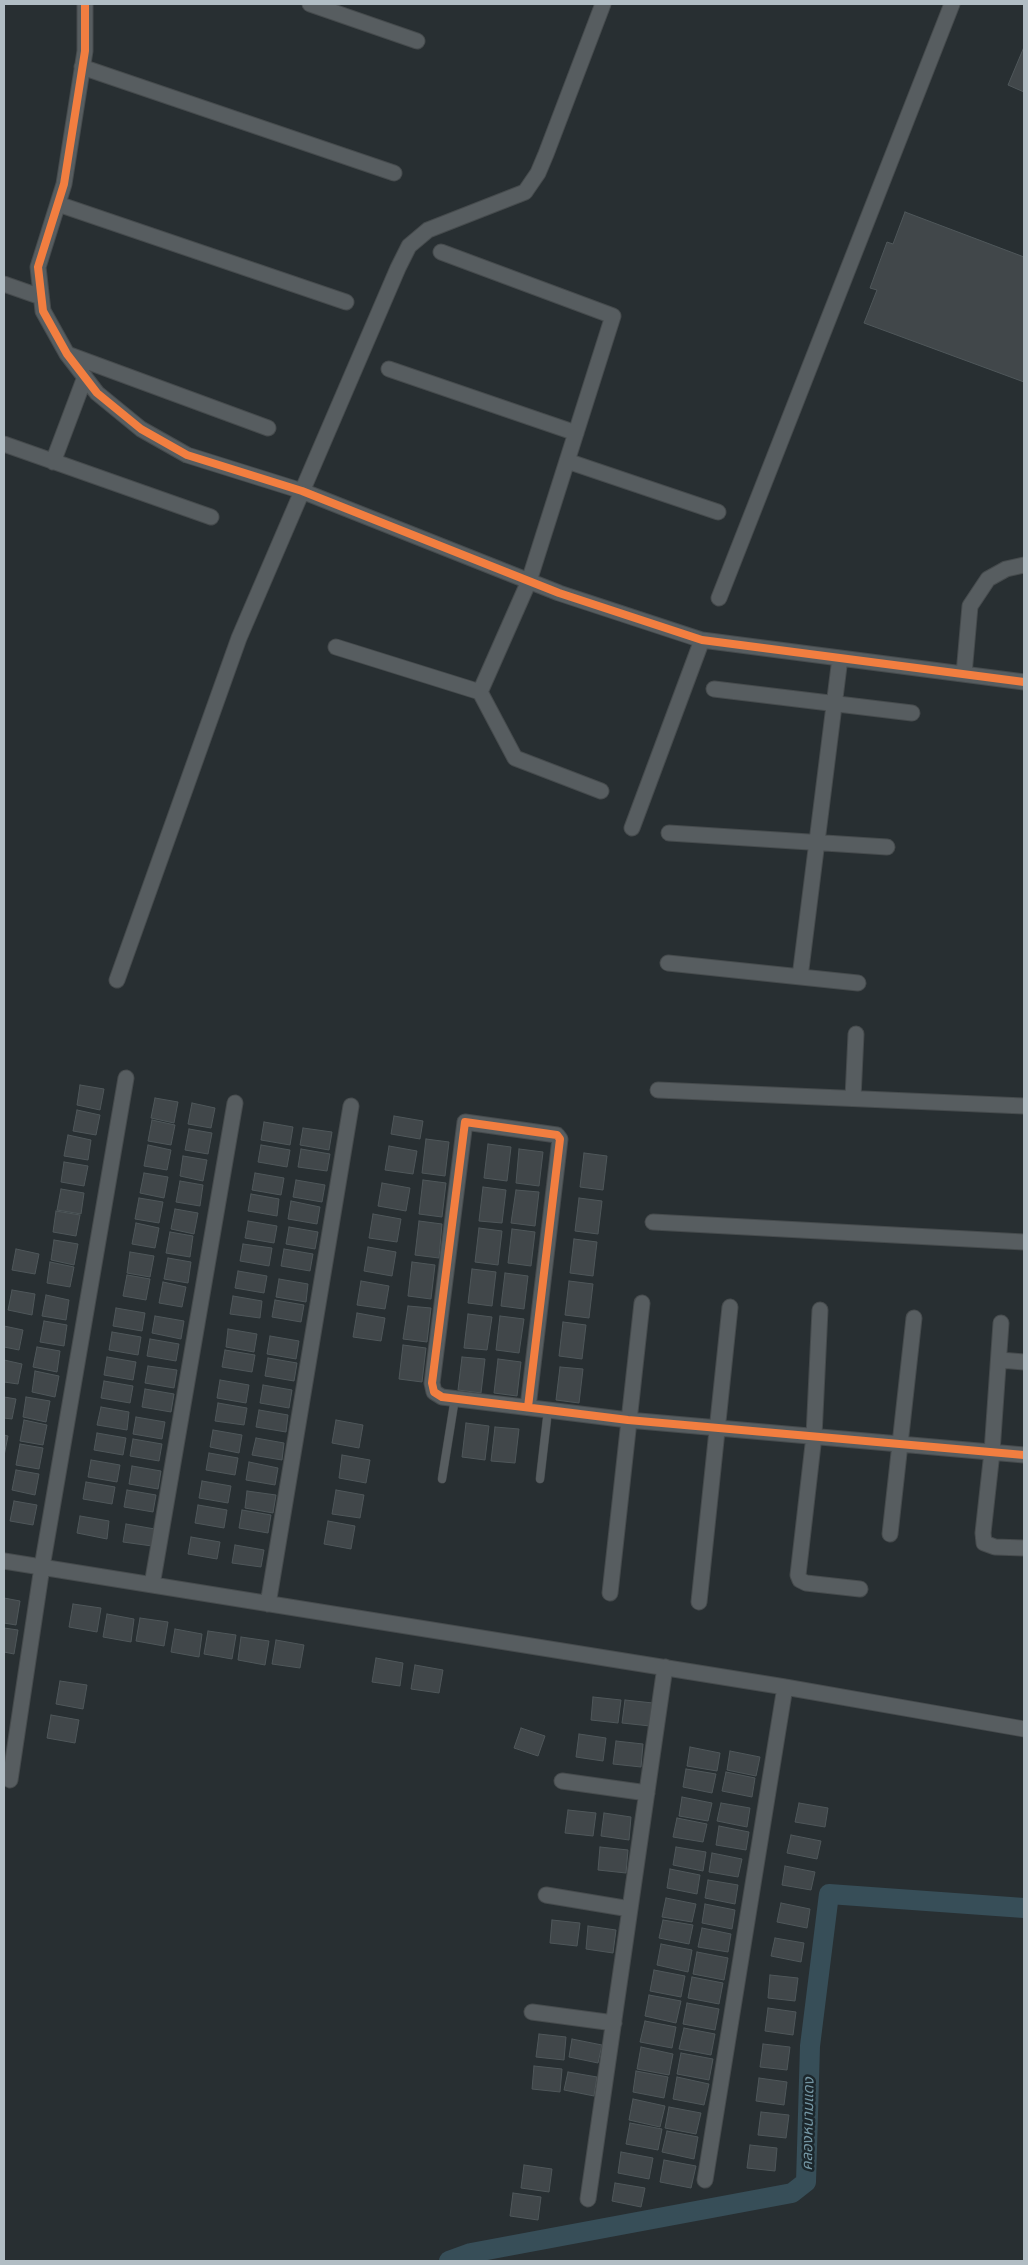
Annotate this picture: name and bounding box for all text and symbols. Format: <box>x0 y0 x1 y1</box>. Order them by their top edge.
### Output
water label: คลองหนามแดง <box>798 2077 818 2171</box>

